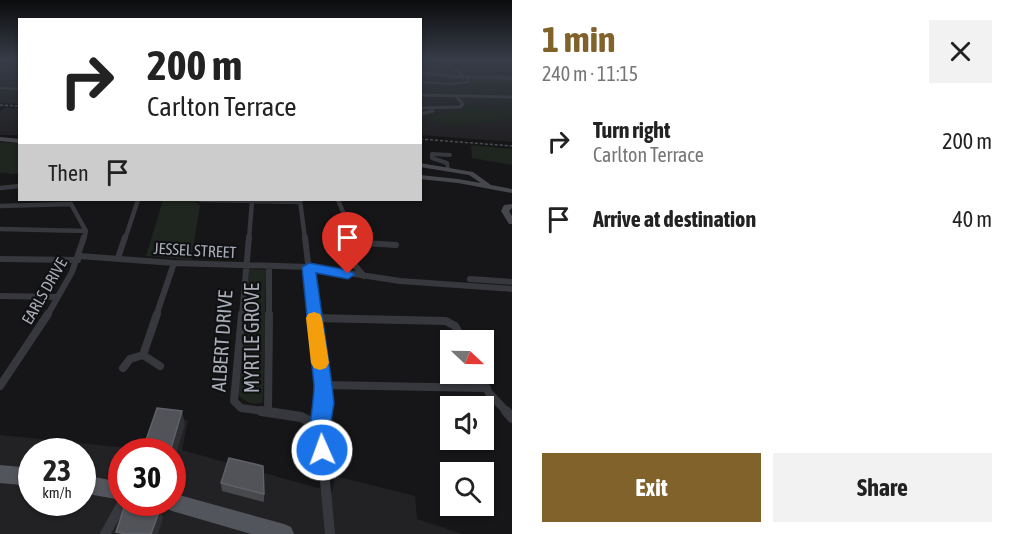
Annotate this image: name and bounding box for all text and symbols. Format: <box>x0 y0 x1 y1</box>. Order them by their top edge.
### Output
text: 1 min <box>542 18 616 60</box>
button: close <box>929 20 992 83</box>
text: 200 m <box>147 41 242 89</box>
icon: right <box>48 42 126 120</box>
text: 240 m · 11:15 <box>542 62 638 85</box>
text: Carlton Terrace <box>147 91 297 122</box>
text: Turn right <box>593 117 670 143</box>
icon: right <box>542 125 575 158</box>
text: 200 m <box>942 128 992 154</box>
text: Carlton Terrace <box>593 143 704 166</box>
icon: arrive <box>101 156 134 189</box>
text: Then <box>48 160 89 186</box>
icon: arrive <box>542 203 575 236</box>
text: Arrive at destination <box>593 206 756 232</box>
text: 40 m <box>952 206 992 232</box>
pin <box>322 212 373 274</box>
icon: arrive <box>331 221 364 254</box>
street label: JESSEL STREET <box>153 239 237 261</box>
street label: EARLS DRIVE <box>18 255 70 327</box>
street label: MYRTLE GROVE <box>240 282 263 393</box>
street label: ALBERT DRIVE <box>206 289 237 392</box>
north arrow <box>440 330 494 384</box>
map controls <box>440 330 494 516</box>
button: sound <box>440 396 494 450</box>
position arrow <box>290 418 354 482</box>
speed limit sign: 30 <box>108 438 186 516</box>
text: 23 <box>43 453 71 487</box>
button: Exit <box>542 453 761 522</box>
button: Share <box>773 453 992 522</box>
button: search <box>440 462 494 516</box>
text: km/h <box>42 484 72 501</box>

